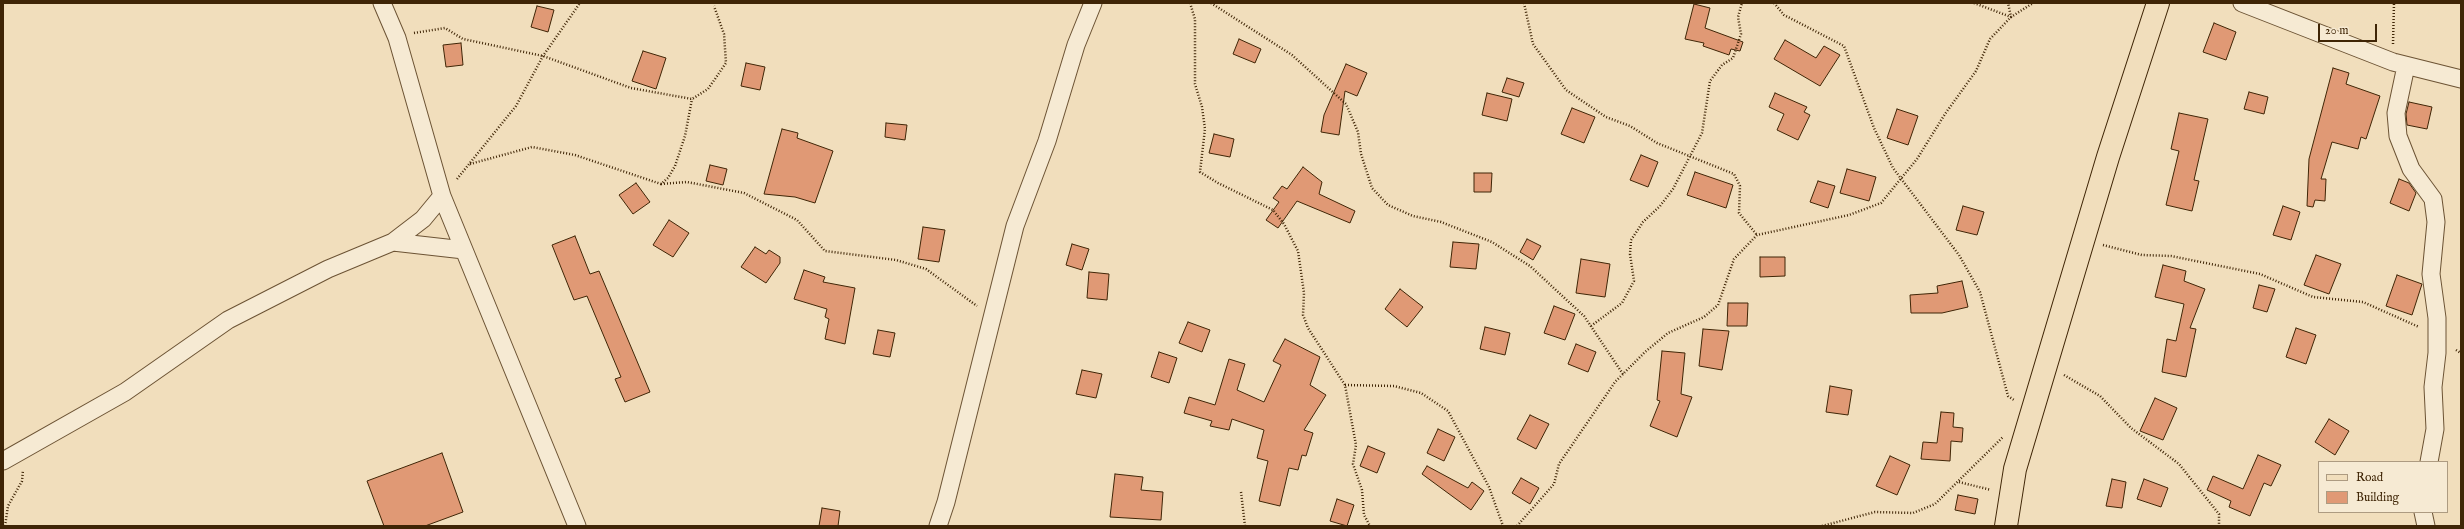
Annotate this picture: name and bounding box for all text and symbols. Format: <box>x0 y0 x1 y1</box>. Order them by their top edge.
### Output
scale bar <box>2320 16 2379 42</box>
text: 20 m <box>2325 23 2348 38</box>
legend <box>2318 461 2448 513</box>
text: Road <box>2356 470 2383 485</box>
text: Building <box>2356 490 2399 505</box>

